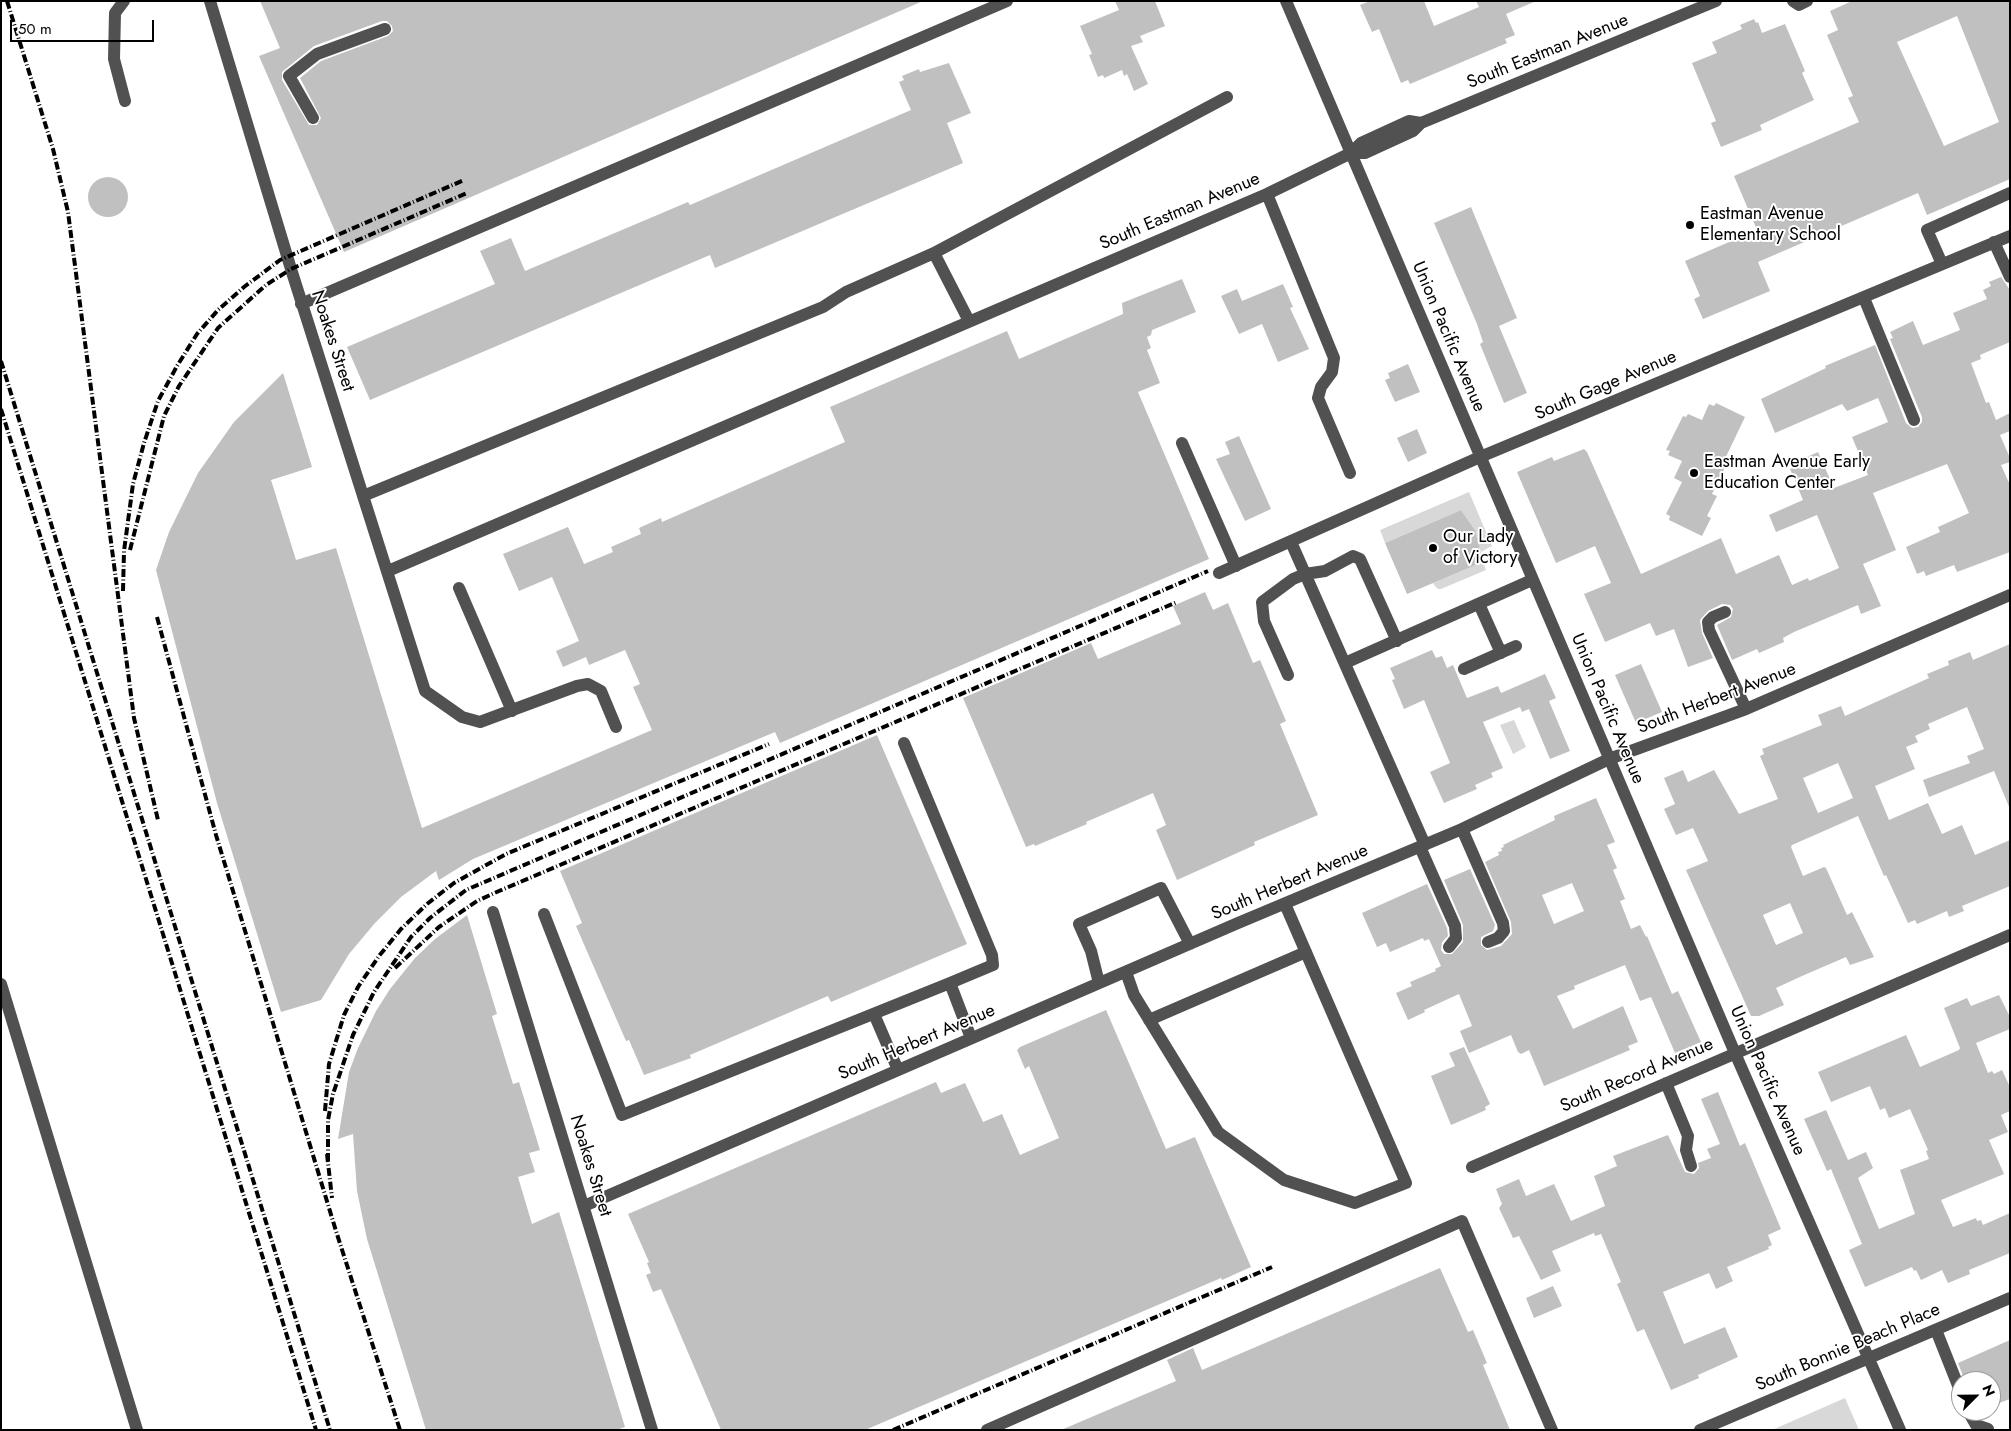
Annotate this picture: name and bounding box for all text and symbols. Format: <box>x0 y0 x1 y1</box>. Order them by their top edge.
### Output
scale bar <box>12 10 156 42</box>
street label: South Eastman Avenue <box>1464 10 1632 94</box>
text: 50 m <box>18 18 52 40</box>
street label: South Eastman Avenue <box>1097 168 1263 256</box>
place label: Eastman Avenue Elementary School <box>1700 204 1841 246</box>
marker: Eastman Avenue Elementary School <box>1684 219 1696 231</box>
street label: Union Pacific Avenue <box>1407 259 1489 415</box>
street label: Noakes Street <box>306 288 358 394</box>
street label: South Gage Avenue <box>1532 346 1680 426</box>
place label: Eastman Avenue Early Education Center <box>1704 452 1870 494</box>
marker: Eastman Avenue Early Education Center <box>1688 467 1700 479</box>
place label: Our Lady of Victory <box>1443 527 1517 570</box>
marker: Our Lady of Victory <box>1427 542 1439 554</box>
street label: Union Pacific Avenue <box>1566 631 1648 787</box>
street label: South Herbert Avenue <box>1635 659 1799 739</box>
street label: South Herbert Avenue <box>1208 840 1372 926</box>
street label: South Herbert Avenue <box>835 1000 999 1086</box>
street label: Union Pacific Avenue <box>1724 1003 1810 1159</box>
street label: South Record Avenue <box>1557 1034 1717 1118</box>
street label: Noakes Street <box>564 1113 616 1219</box>
street label: South Bonnie Beach Place <box>1752 1299 1944 1397</box>
north arrow <box>1951 1371 2001 1421</box>
text: N <box>1978 1382 2000 1400</box>

